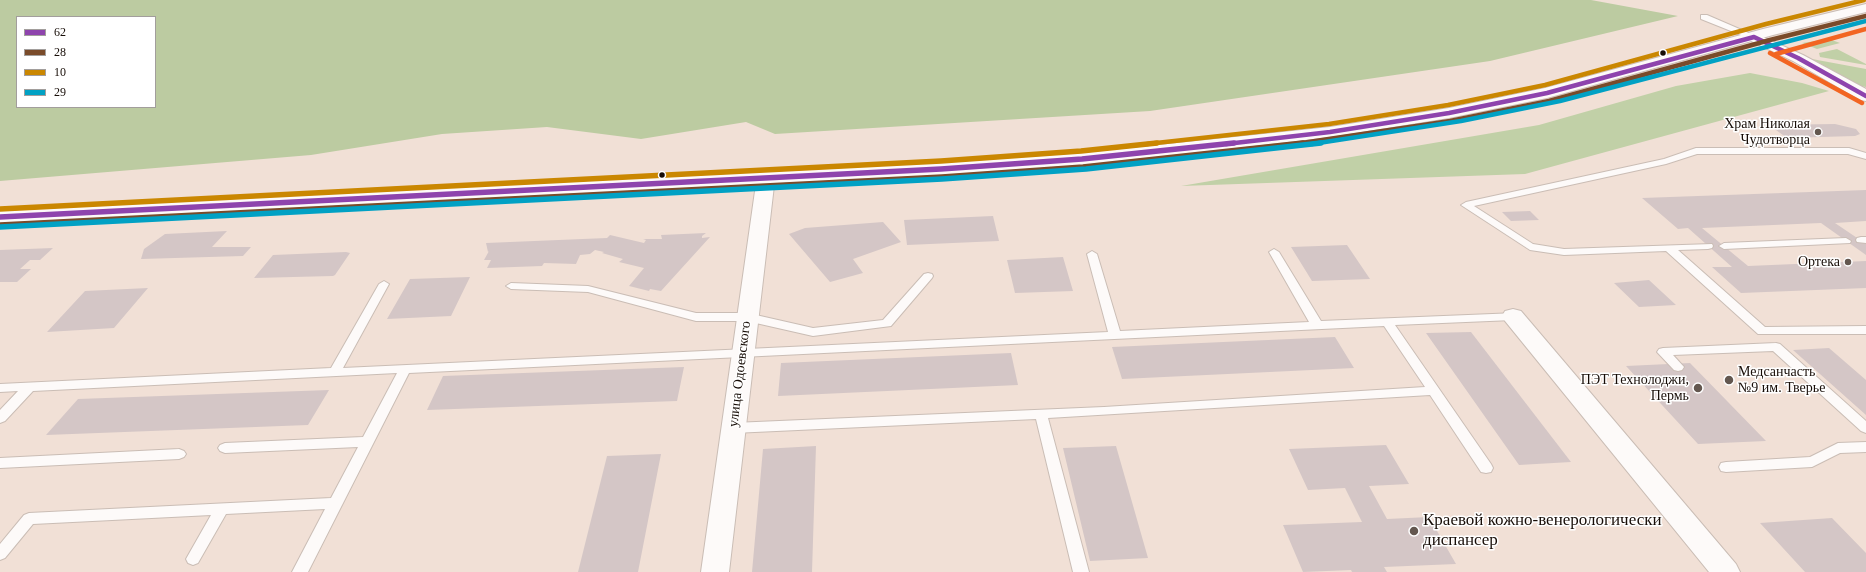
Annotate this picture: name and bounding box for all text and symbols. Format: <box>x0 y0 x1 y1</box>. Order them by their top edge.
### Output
legend <box>16 16 156 108</box>
text: 62 <box>54 25 66 39</box>
text: 28 <box>54 45 66 59</box>
unlabelled marker <box>1658 48 1668 58</box>
text: 10 <box>54 65 66 79</box>
text: 29 <box>54 85 66 99</box>
place label: Храм Николая Чудотворца <box>1724 116 1810 148</box>
marker: Храм Николая Чудотворца <box>1813 127 1823 137</box>
unlabelled marker <box>657 170 667 180</box>
place label: Ортека <box>1798 254 1840 270</box>
marker: Ортека <box>1843 257 1853 267</box>
street label: улица Одоевского <box>725 320 755 428</box>
place label: Медсанчасть №9 им. Тверье <box>1738 364 1825 396</box>
place label: ПЭТ Технолоджи, Пермь <box>1581 372 1689 404</box>
marker: Медсанчасть №9 им. Тверье <box>1723 374 1735 386</box>
marker: ПЭТ Технолоджи, Пермь <box>1692 382 1704 394</box>
place label: Краевой кожно-венерологически диспансер <box>1423 511 1662 551</box>
marker: Краевой кожно-венерологически диспансер <box>1408 525 1420 537</box>

